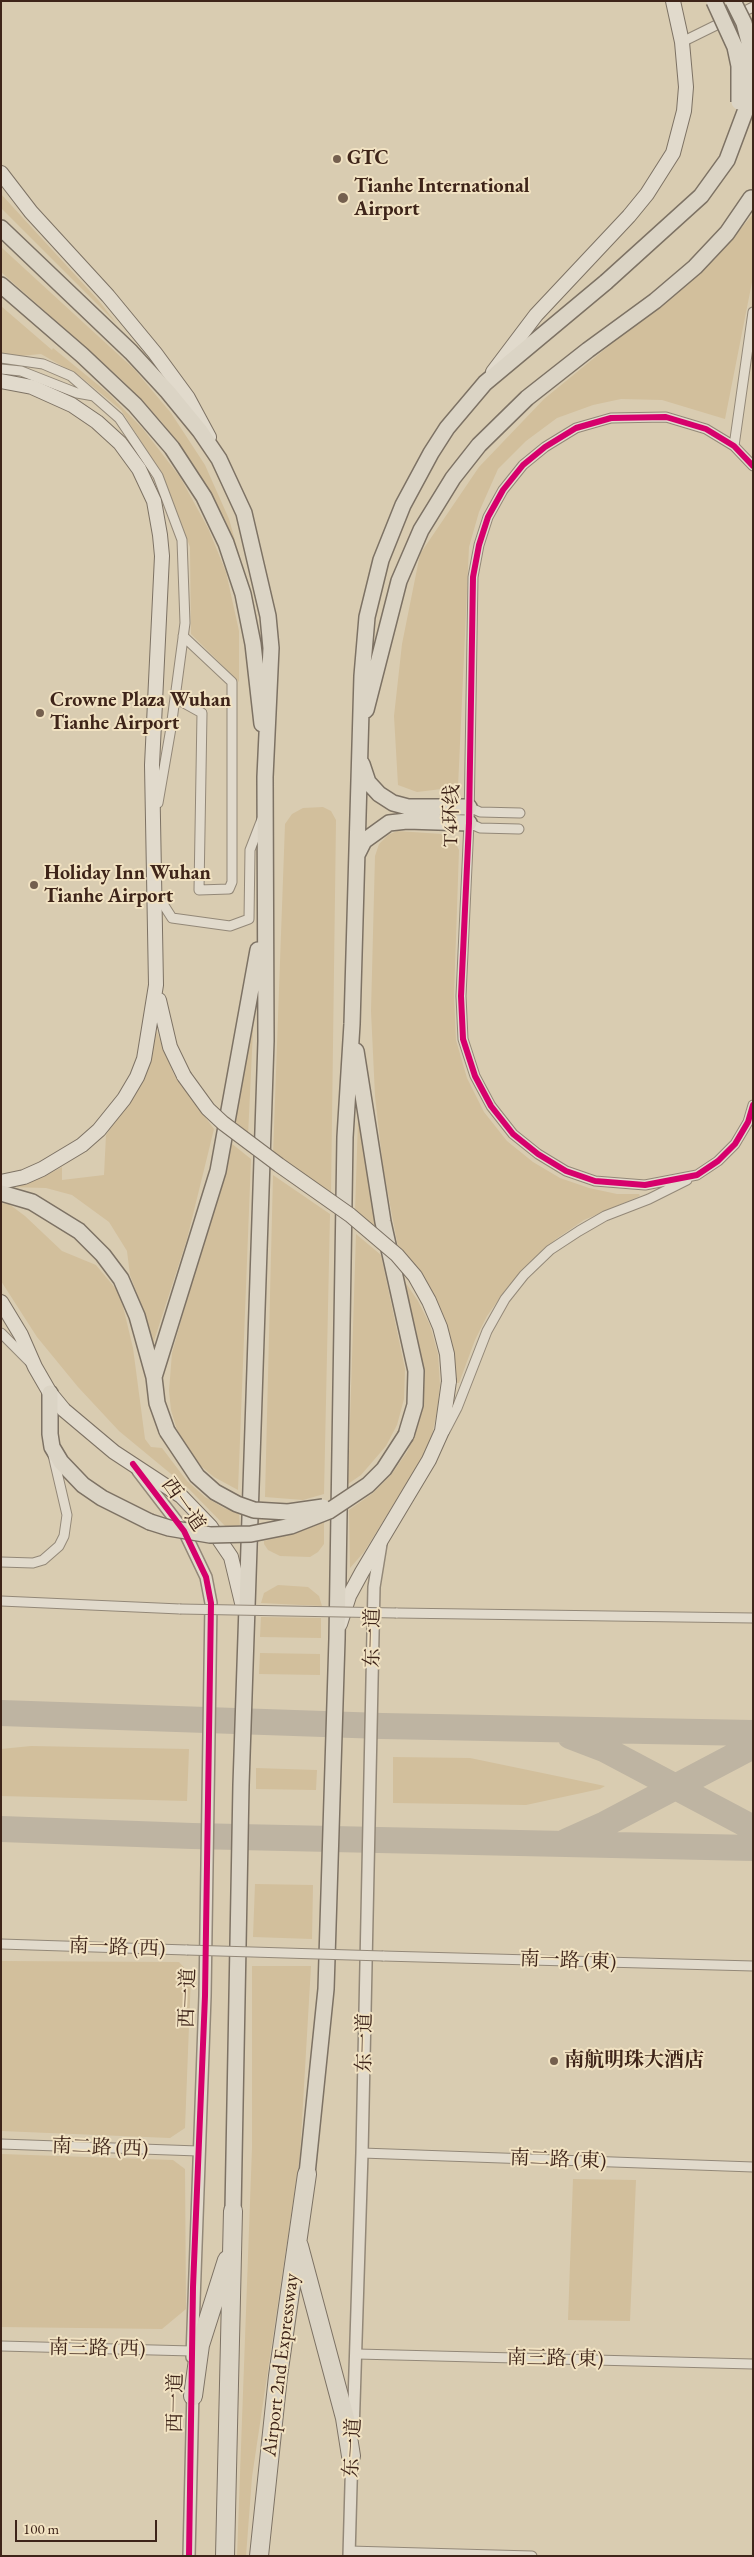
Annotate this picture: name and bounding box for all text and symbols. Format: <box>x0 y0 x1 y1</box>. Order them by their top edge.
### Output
place label: GTC <box>347 147 389 171</box>
marker: GTC <box>331 153 343 165</box>
place label: Tianhe International Airport <box>354 175 529 222</box>
marker: Tianhe International Airport <box>336 191 350 205</box>
place label: Crowne Plaza Wuhan Tianhe Airport <box>50 689 231 736</box>
marker: Crowne Plaza Wuhan Tianhe Airport <box>34 707 46 719</box>
street label: T4环线 <box>439 784 465 848</box>
place label: Holiday Inn Wuhan Tianhe Airport <box>44 862 211 909</box>
marker: Holiday Inn Wuhan Tianhe Airport <box>28 879 40 891</box>
street label: 西一道 <box>156 1474 210 1536</box>
street label: 东一道 <box>360 1608 386 1668</box>
street label: 南一路 (西) <box>68 1934 166 1962</box>
street label: 南一路 (東) <box>519 1947 617 1975</box>
street label: 西一道 <box>175 1968 201 2028</box>
street label: 东一道 <box>352 2013 378 2073</box>
place label: 南航明珠大酒店 <box>564 2049 704 2073</box>
marker: 南航明珠大酒店 <box>548 2055 560 2067</box>
street label: 南二路 (西) <box>51 2134 149 2162</box>
street label: 南二路 (東) <box>509 2146 607 2174</box>
street label: Airport 2nd Expressway <box>258 2272 304 2458</box>
street label: 南三路 (西) <box>48 2336 146 2362</box>
street label: 南三路 (東) <box>506 2346 604 2372</box>
street label: 西一道 <box>163 2373 189 2433</box>
street label: 东一道 <box>339 2417 367 2479</box>
scale bar <box>18 2510 160 2542</box>
text: 100 m <box>23 2519 59 2538</box>

